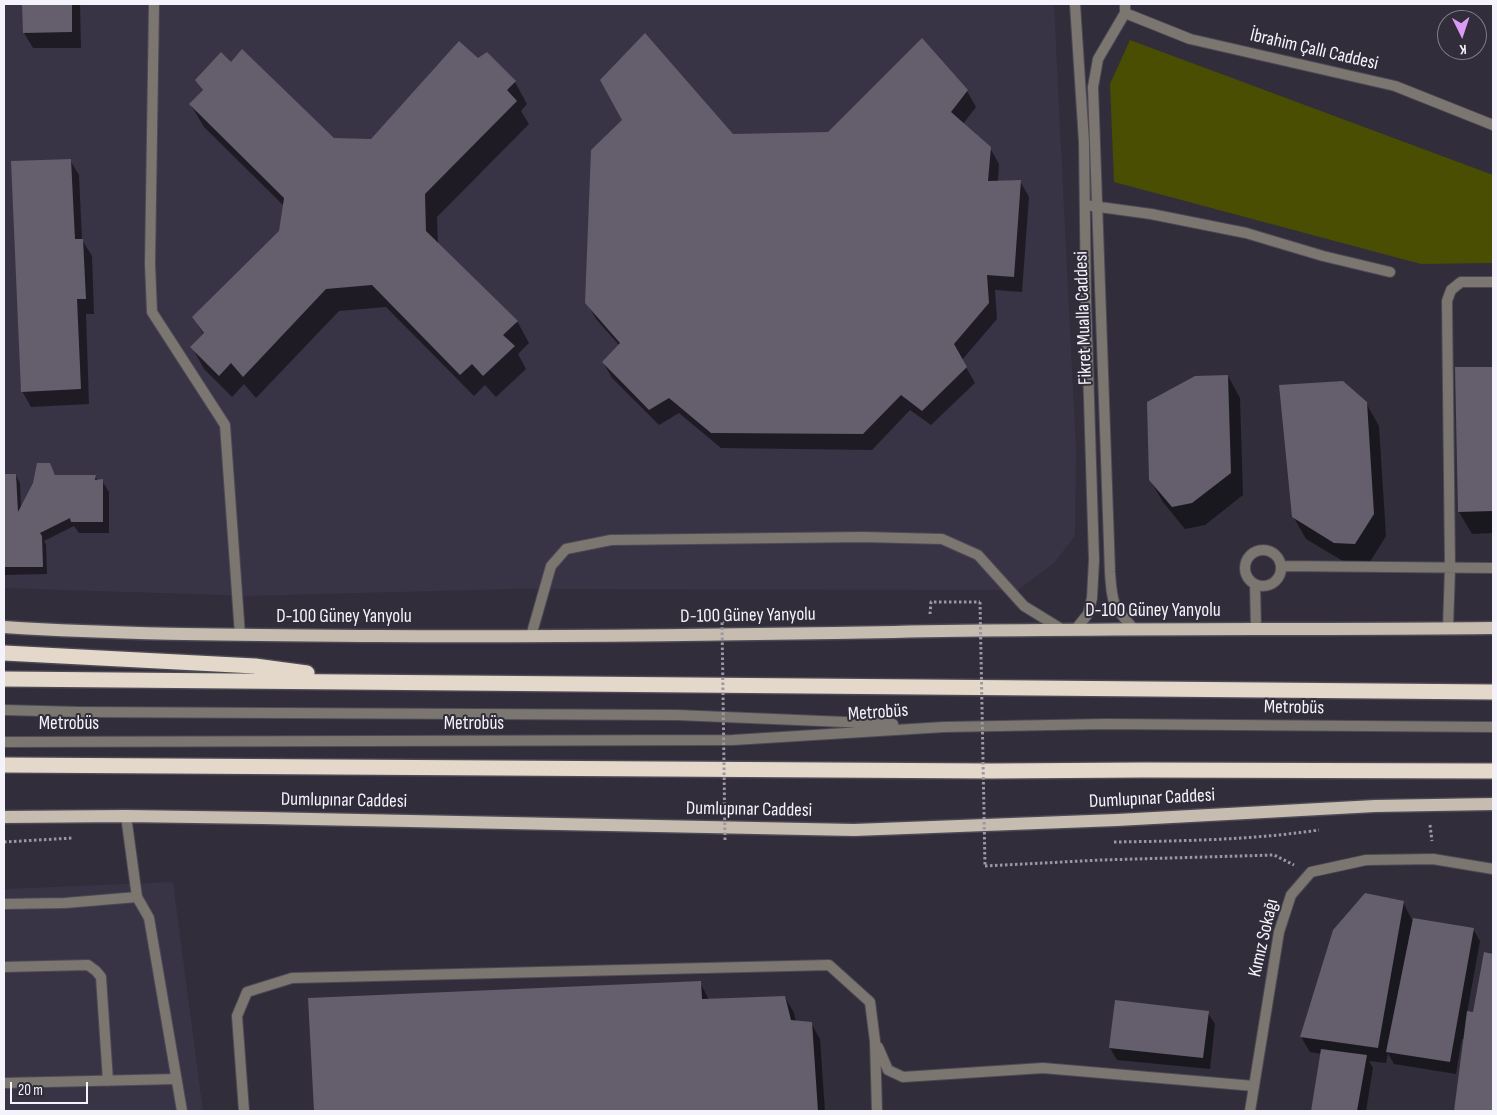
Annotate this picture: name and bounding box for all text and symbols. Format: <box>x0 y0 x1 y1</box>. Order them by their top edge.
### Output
north arrow <box>1437 10 1487 60</box>
street label: İbrahim Çallı Caddesi <box>1248 24 1380 76</box>
text: K <box>1459 41 1467 58</box>
street label: Fikret Mualla Caddesi <box>1070 251 1098 385</box>
street label: D-100 Güney Yanyolu <box>1085 600 1221 622</box>
street label: D-100 Güney Yanyolu <box>680 603 816 629</box>
street label: D-100 Güney Yanyolu <box>276 606 412 628</box>
street label: Metrobüs <box>1264 696 1324 720</box>
street label: Metrobüs <box>847 700 909 726</box>
street label: Metrobüs <box>39 713 99 735</box>
street label: Metrobüs <box>444 713 504 735</box>
street label: Dumlupınar Caddesi <box>1088 784 1216 814</box>
street label: Dumlupınar Caddesi <box>281 788 407 814</box>
street label: Dumlupınar Caddesi <box>686 797 812 823</box>
street label: Kımız Sokağı <box>1244 897 1284 979</box>
scale bar <box>12 1072 90 1104</box>
text: 20 m <box>18 1081 43 1100</box>

